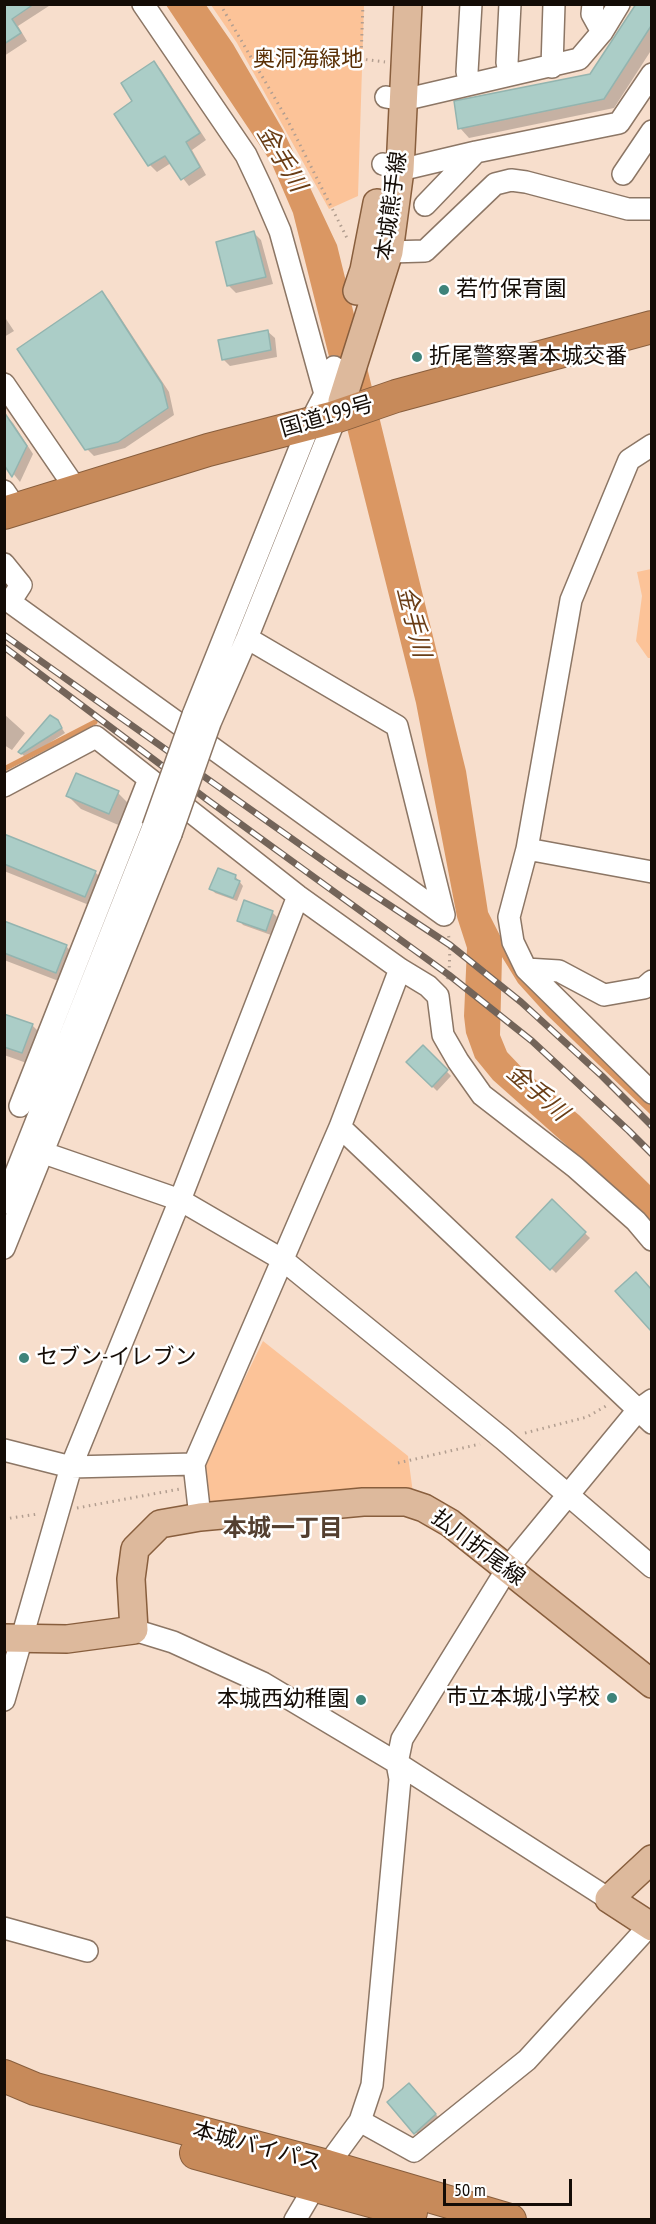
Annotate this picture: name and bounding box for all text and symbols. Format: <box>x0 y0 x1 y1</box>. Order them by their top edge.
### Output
park label: 奥洞海緑地 <box>253 47 363 73</box>
water label: 金手川 <box>250 121 312 197</box>
street label: 本城熊手線 <box>371 150 413 262</box>
place label: 若竹保育園 <box>456 277 566 303</box>
marker: 若竹保育園 <box>437 283 451 297</box>
place label: 折尾警察署本城交番 <box>429 344 627 370</box>
marker: 折尾警察署本城交番 <box>410 350 424 364</box>
street label: 国道199号 <box>277 391 377 443</box>
water label: 金手川 <box>390 584 436 660</box>
water label: 金手川 <box>500 1059 574 1127</box>
place label: セブン-イレブン <box>36 1345 196 1371</box>
marker: セブン-イレブン <box>17 1351 31 1365</box>
street label: 払川折尾線 <box>426 1504 530 1592</box>
district label: 本城一丁目 <box>223 1515 343 1543</box>
place label: 市立本城小学校 <box>446 1685 600 1711</box>
place label: 本城西幼稚園 <box>217 1687 349 1713</box>
marker: 市立本城小学校 <box>605 1691 619 1705</box>
marker: 本城西幼稚園 <box>354 1693 368 1707</box>
street label: 本城バイパス <box>190 2117 324 2177</box>
scale bar <box>446 2167 575 2205</box>
text: 50 m <box>454 2178 486 2201</box>

